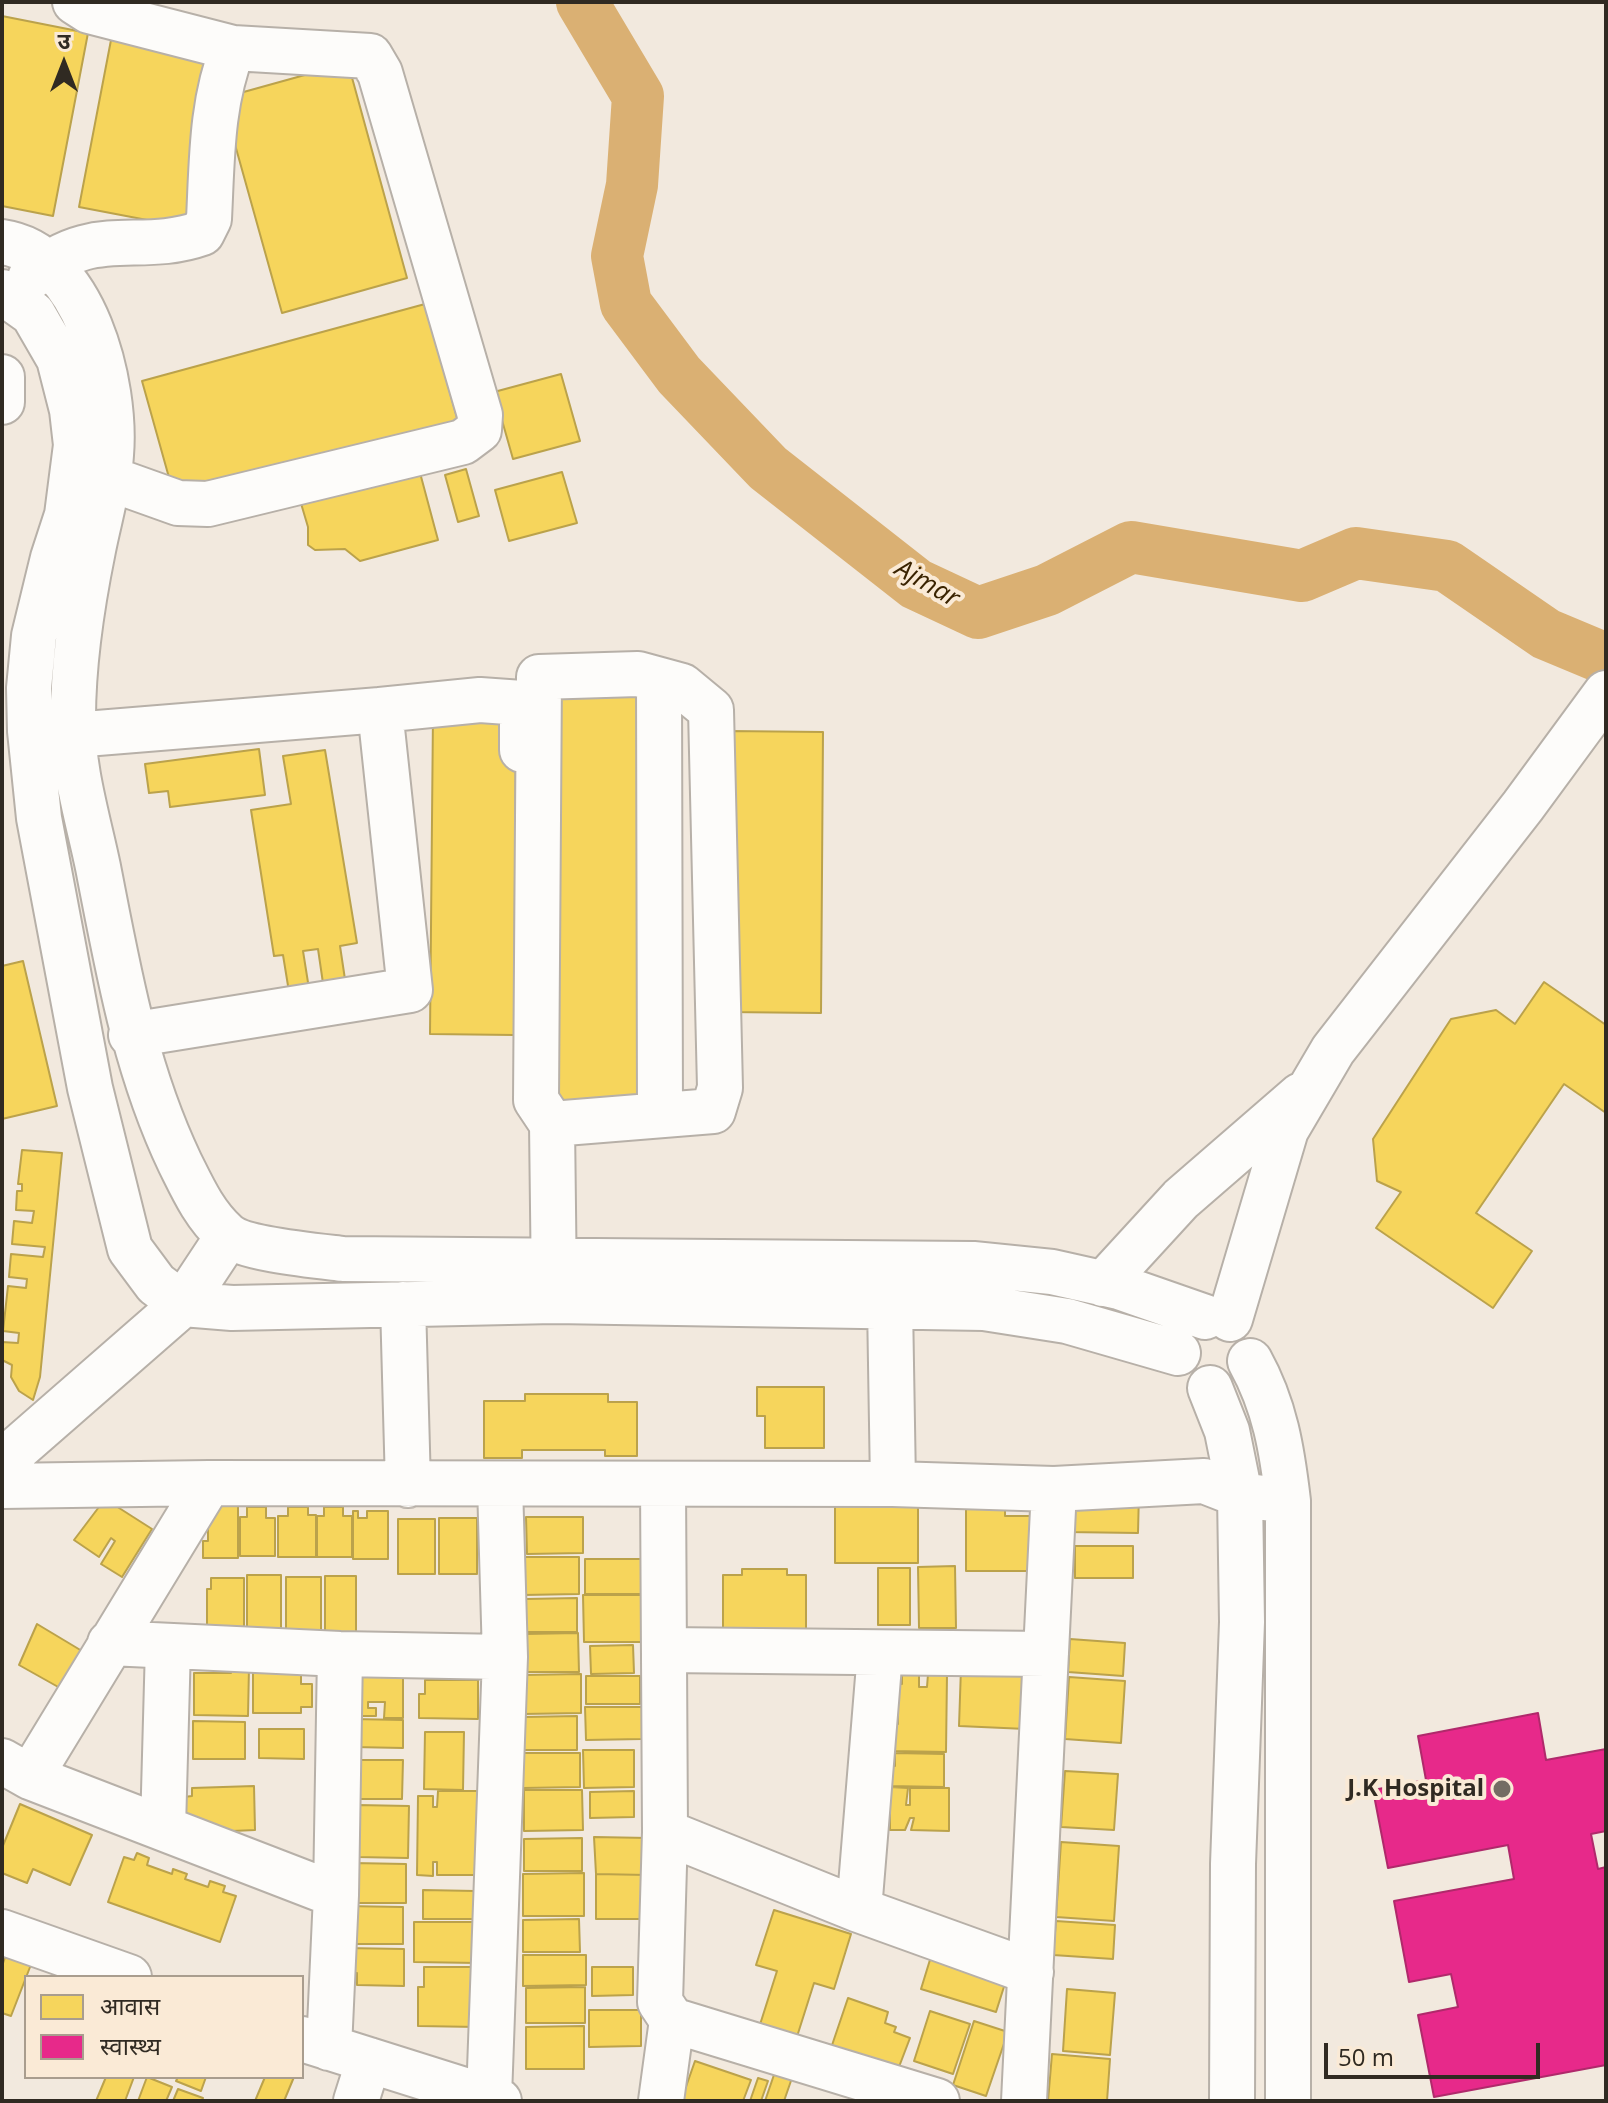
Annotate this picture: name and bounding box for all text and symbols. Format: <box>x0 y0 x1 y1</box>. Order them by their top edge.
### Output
north arrow <box>24 24 104 104</box>
text: उ <box>58 25 70 55</box>
water label: Ajmar <box>889 553 965 615</box>
place label: J.K Hospital <box>1347 1775 1484 1803</box>
marker: J.K Hospital <box>1491 1778 1513 1800</box>
legend <box>24 1975 304 2079</box>
text: आवास <box>100 1989 160 2022</box>
scale bar <box>1328 2027 1544 2077</box>
text: स्वास्थ्य <box>100 2029 161 2062</box>
text: 50 m <box>1338 2040 1394 2073</box>

